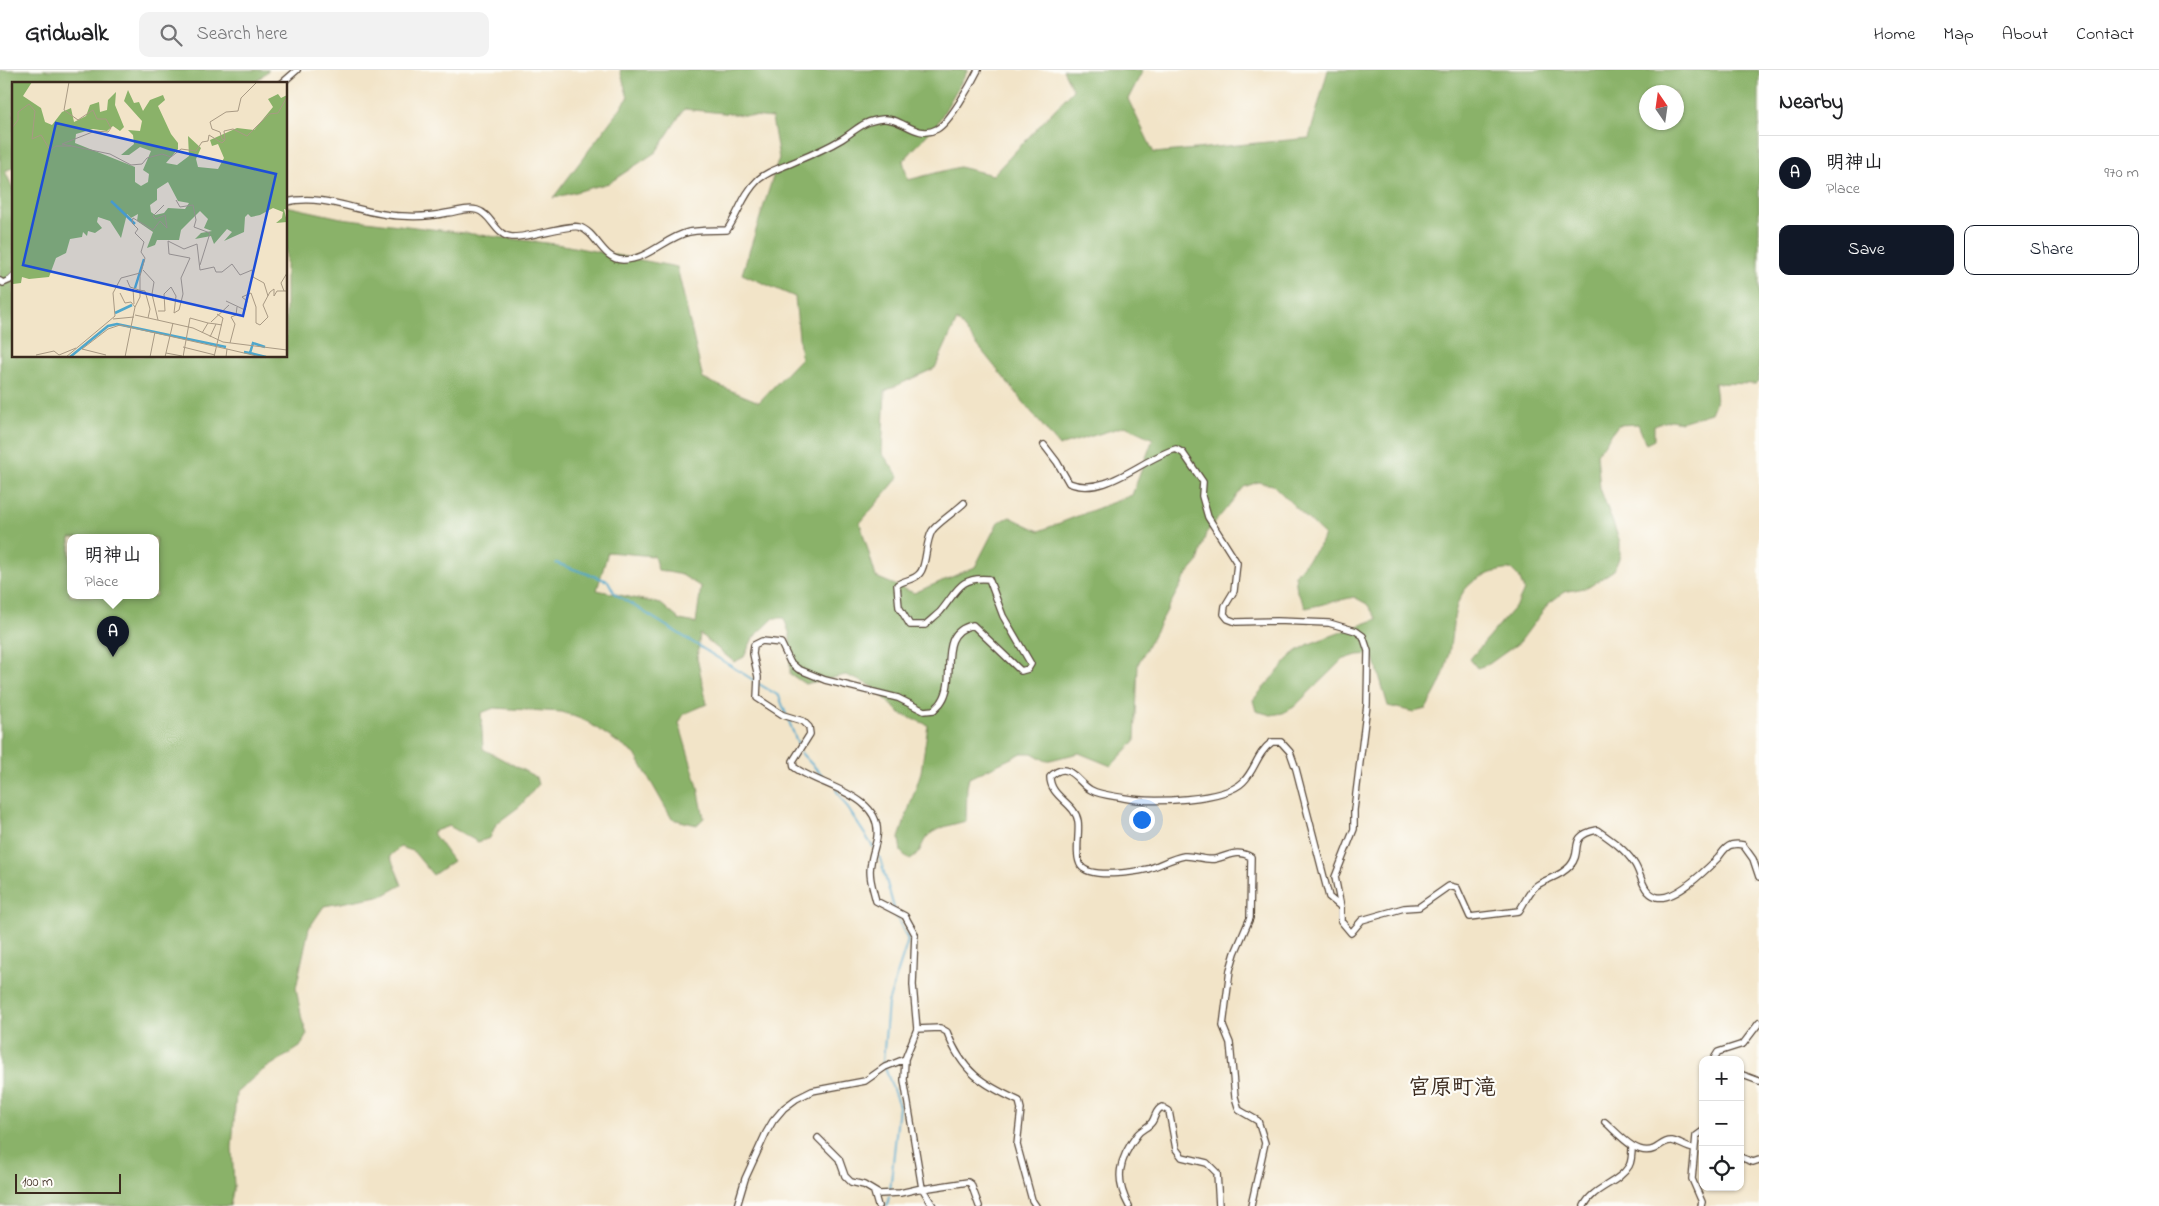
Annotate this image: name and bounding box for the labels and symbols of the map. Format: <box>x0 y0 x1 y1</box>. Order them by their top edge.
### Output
inset map <box>12 82 288 358</box>
north arrow <box>1639 85 1684 130</box>
pin: A <box>97 616 129 657</box>
your location <box>1129 807 1155 833</box>
district label: 宮原町滝 <box>1408 1073 1496 1105</box>
scale bar <box>15 1171 121 1194</box>

